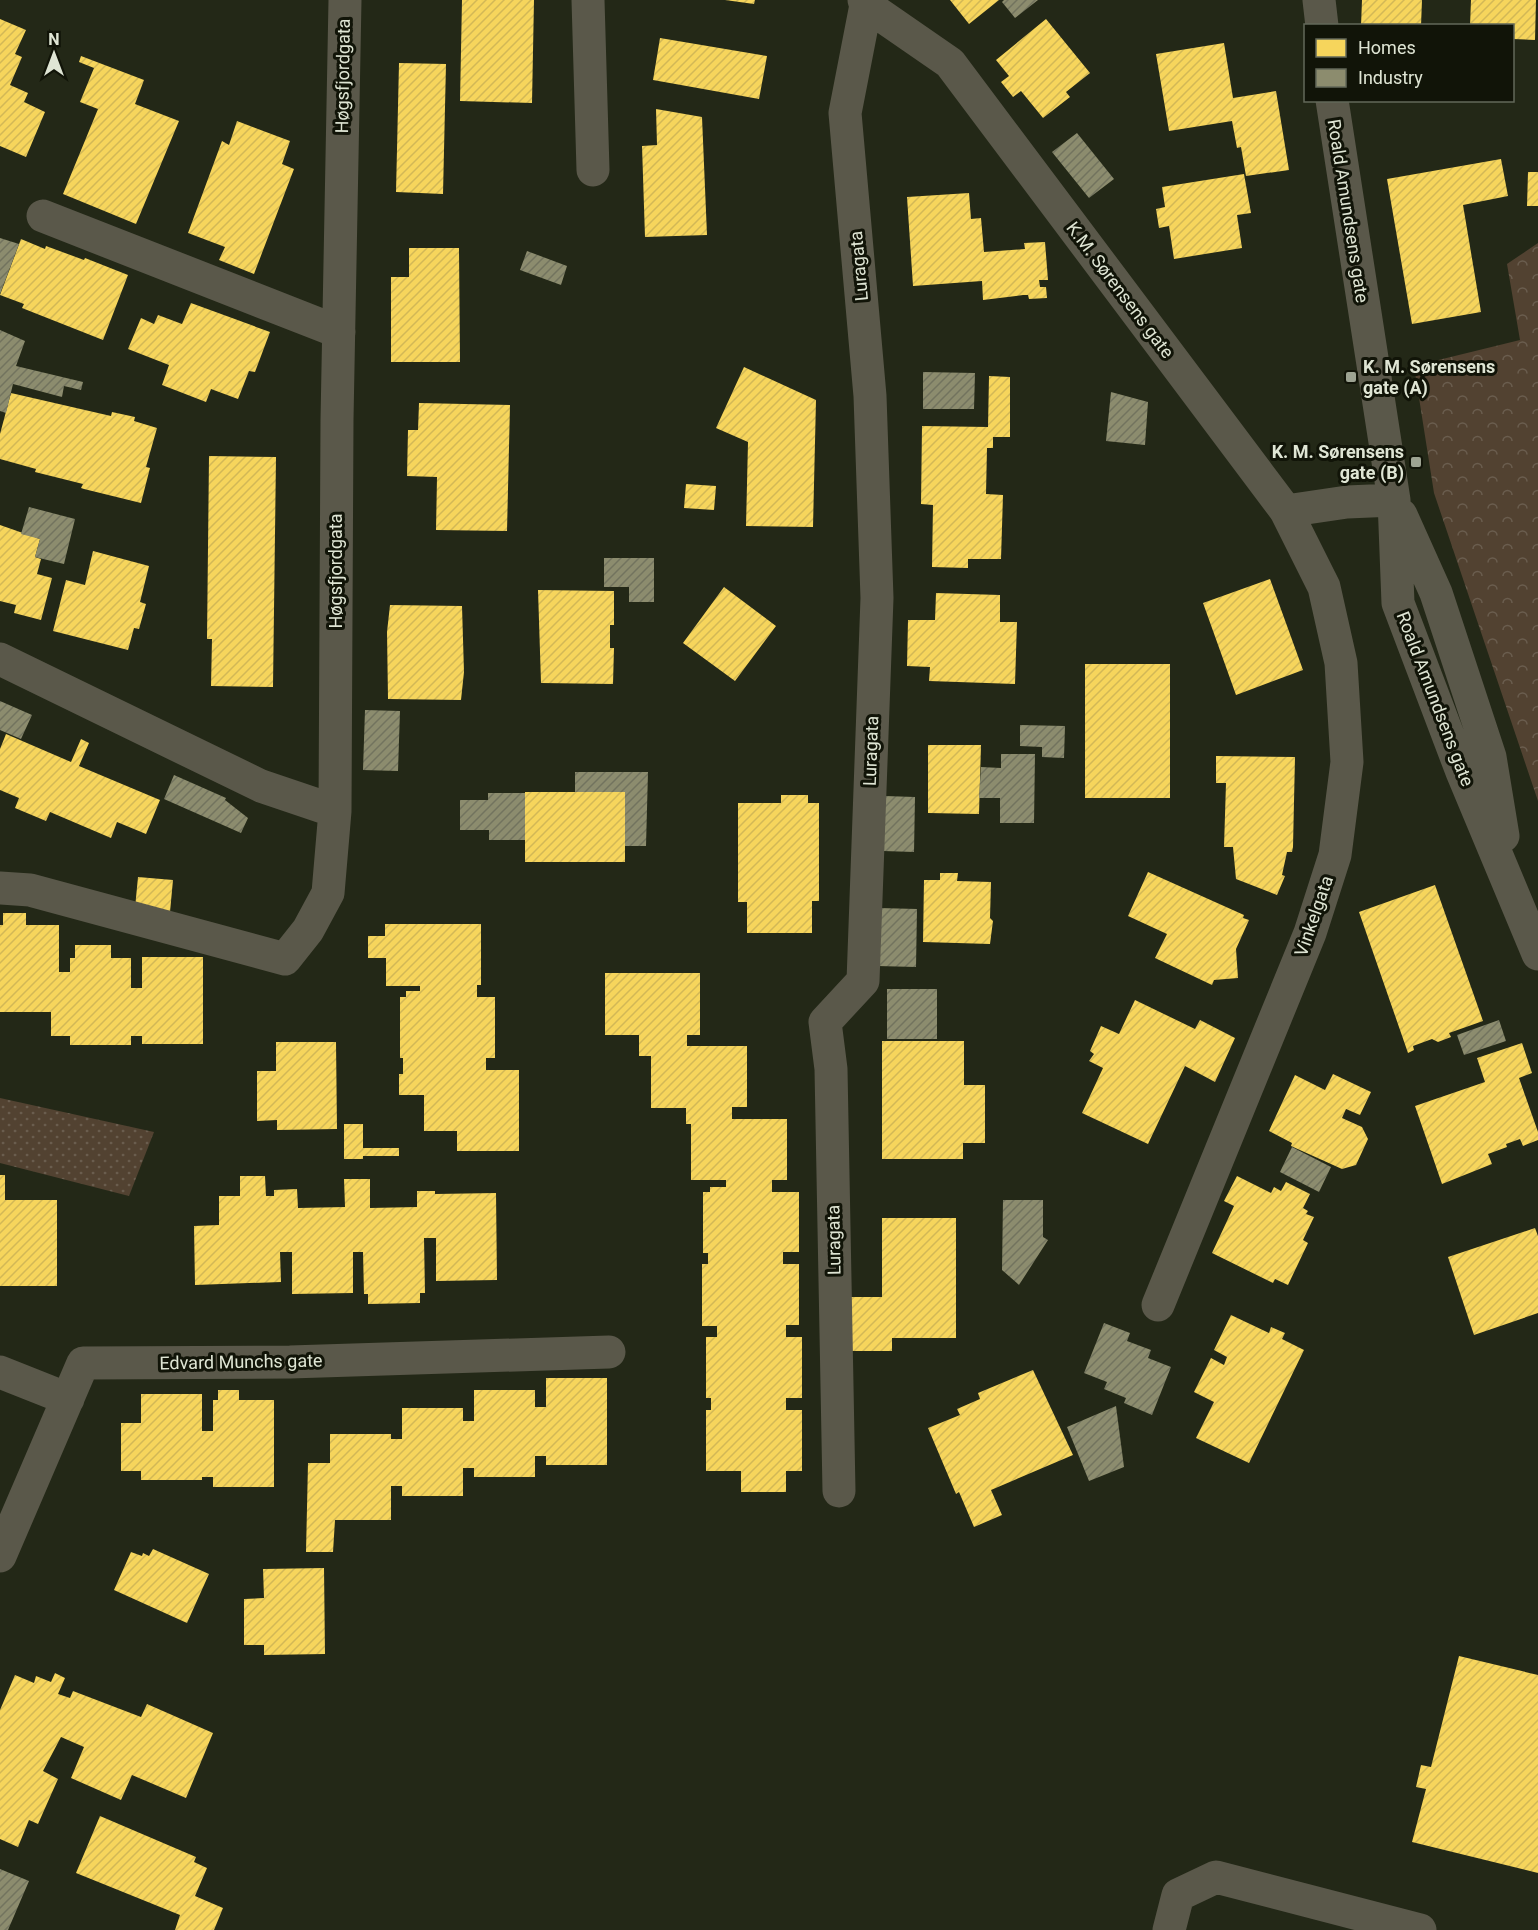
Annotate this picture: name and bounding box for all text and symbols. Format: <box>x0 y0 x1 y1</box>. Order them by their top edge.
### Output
street label: Høgsfjordgata <box>331 18 354 134</box>
north arrow <box>24 24 84 84</box>
legend <box>1304 24 1514 102</box>
text: N <box>48 30 60 49</box>
text: Homes <box>1358 37 1416 58</box>
text: Industry <box>1358 67 1423 88</box>
street label: Roald Amundsens gate <box>1324 118 1373 304</box>
street label: K.M. Sørensens gate <box>1062 217 1178 362</box>
street label: Luragata <box>845 230 872 302</box>
place label: K. M. Sørensens gate (A) <box>1363 356 1495 399</box>
marker: K. M. Sørensens gate (A) <box>1344 370 1358 384</box>
place label: K. M. Sørensens gate (B) <box>1272 441 1404 484</box>
marker: K. M. Sørensens gate (B) <box>1409 455 1423 469</box>
street label: Høgsfjordgata <box>325 514 346 628</box>
street label: Roald Amundsens gate <box>1392 608 1479 789</box>
street label: Luragata <box>859 715 882 787</box>
street label: Vinkelgata <box>1290 873 1337 959</box>
street label: Luragata <box>822 1205 845 1275</box>
street label: Edvard Munchs gate <box>159 1350 323 1373</box>

